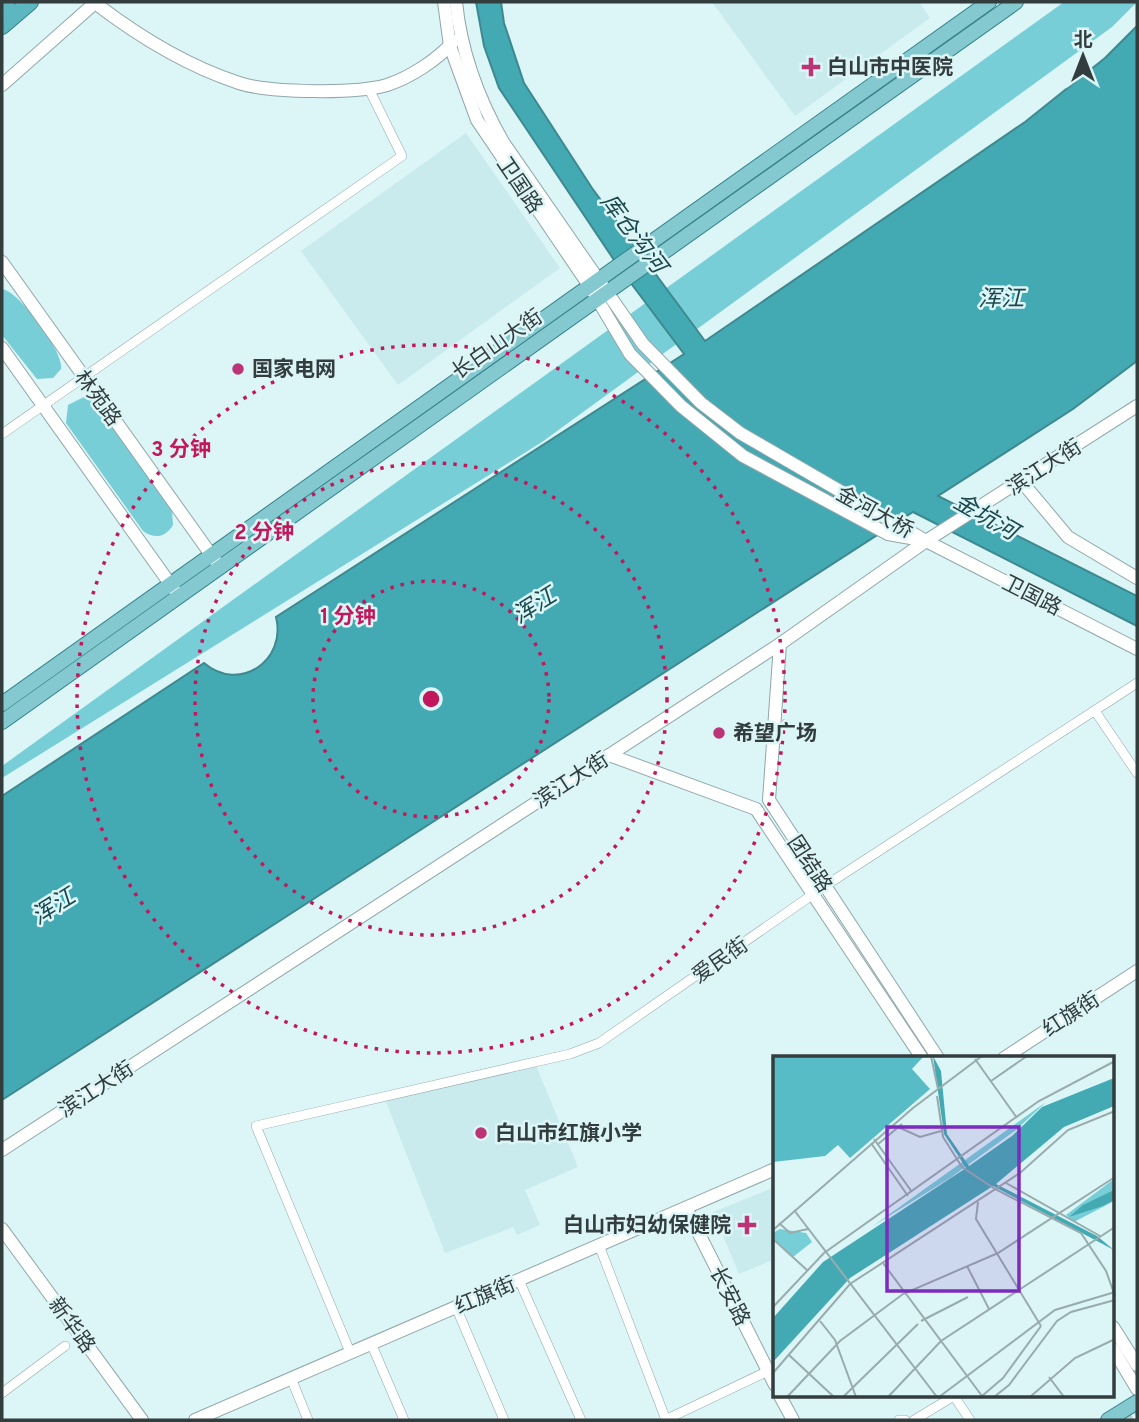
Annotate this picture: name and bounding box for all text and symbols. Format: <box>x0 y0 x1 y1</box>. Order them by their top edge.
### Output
north arrow <box>1048 21 1118 91</box>
text: 北 <box>1073 29 1093 53</box>
place label: 白山市中医院 <box>827 55 953 82</box>
marker: 白山市中医院 <box>801 57 821 77</box>
street label: 卫国路 <box>490 152 548 220</box>
water label: 库仓沟河 <box>593 189 674 283</box>
water label: 浑江 <box>978 286 1027 315</box>
street label: 长白山大街 <box>447 304 549 386</box>
place label: 国家电网 <box>252 357 336 384</box>
marker: 国家电网 <box>230 361 246 377</box>
street label: 林苑路 <box>67 365 126 432</box>
street label: 滨江大街 <box>1002 434 1087 502</box>
text: 3 分钟 <box>151 437 211 464</box>
street label: 金河大桥 <box>831 481 918 545</box>
water label: 金坑河 <box>948 488 1025 550</box>
text: 2 分钟 <box>234 520 294 547</box>
street label: 卫国路 <box>997 570 1066 623</box>
water label: 浑江 <box>508 581 565 632</box>
text: 1 分钟 <box>320 604 376 631</box>
centre of rings <box>419 687 443 711</box>
place label: 希望广场 <box>733 721 817 748</box>
marker: 希望广场 <box>711 725 727 741</box>
street label: 滨江大街 <box>529 747 614 815</box>
street label: 团结路 <box>780 831 837 899</box>
water label: 浑江 <box>27 882 84 933</box>
street label: 爱民街 <box>687 932 754 990</box>
street label: 红旗街 <box>1038 987 1106 1044</box>
street label: 滨江大街 <box>54 1056 139 1124</box>
inset map <box>773 1056 1114 1398</box>
place label: 白山市红旗小学 <box>495 1121 642 1148</box>
marker: 白山市红旗小学 <box>473 1125 489 1141</box>
place label: 白山市妇幼保健院 <box>563 1213 731 1240</box>
marker: 白山市妇幼保健院 <box>737 1215 757 1235</box>
street label: 长安路 <box>702 1262 755 1331</box>
street label: 红旗街 <box>451 1272 520 1321</box>
street label: 新华路 <box>41 1292 100 1359</box>

